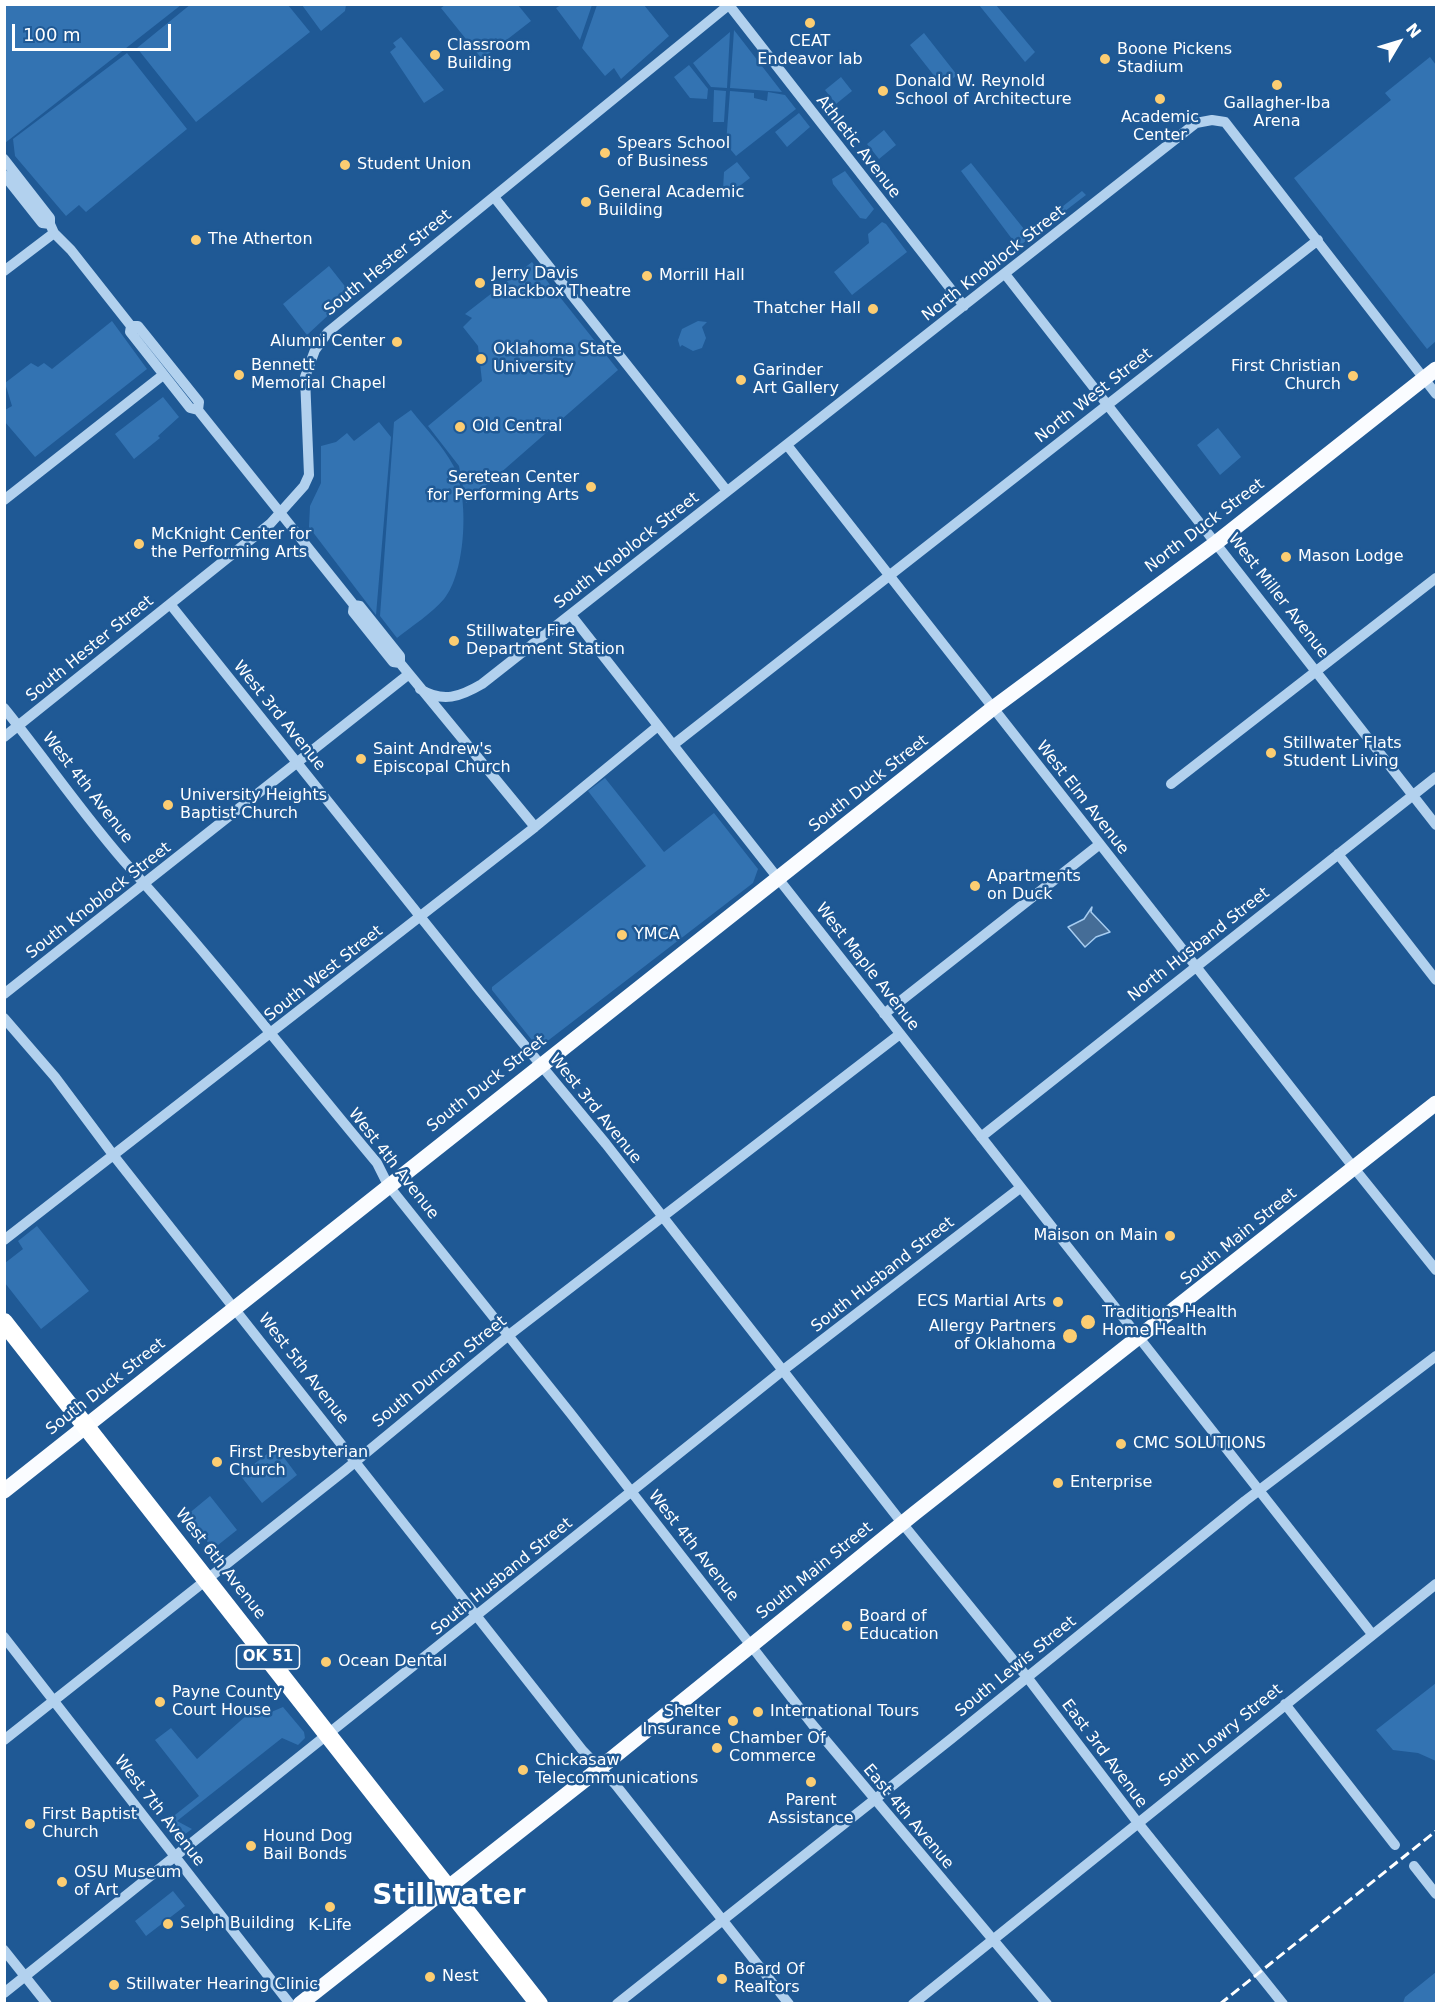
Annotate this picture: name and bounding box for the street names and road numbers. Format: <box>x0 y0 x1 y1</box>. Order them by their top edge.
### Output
street label: Athletic Avenue <box>812 92 904 202</box>
street label: North Knoblock Street <box>919 202 1069 326</box>
street label: South Hester Street <box>320 206 456 320</box>
street label: North West Street <box>1032 344 1156 448</box>
street label: North Duck Street <box>1142 475 1268 577</box>
street label: South Knoblock Street <box>551 489 703 613</box>
street label: West Miller Avenue <box>1223 530 1333 662</box>
street label: South Hester Street <box>22 592 158 706</box>
street label: West 3rd Avenue <box>229 657 329 775</box>
street label: West 4th Avenue <box>38 729 136 847</box>
street label: South Duck Street <box>806 732 932 836</box>
street label: West Elm Avenue <box>1032 737 1132 859</box>
street label: South Knoblock Street <box>23 839 175 963</box>
street label: North Husband Street <box>1124 884 1274 1006</box>
street label: West Maple Avenue <box>811 899 923 1035</box>
street label: South West Street <box>261 922 387 1026</box>
street label: South Duck Street <box>424 1032 550 1136</box>
street label: West 3rd Avenue <box>545 1050 645 1168</box>
street label: West 4th Avenue <box>344 1105 442 1223</box>
street label: South Main Street <box>1177 1184 1301 1290</box>
street label: South Husband Street <box>808 1213 958 1337</box>
street label: West 5th Avenue <box>254 1310 352 1428</box>
street label: South Duncan Street <box>369 1312 511 1432</box>
street label: South Duck Street <box>43 1335 169 1439</box>
street label: West 4th Avenue <box>644 1487 742 1605</box>
street label: West 6th Avenue <box>171 1505 269 1623</box>
street label: South Husband Street <box>428 1514 576 1640</box>
street label: South Main Street <box>753 1518 877 1624</box>
street label: South Lewis Street <box>952 1612 1080 1722</box>
road number: OK 51 <box>236 1645 300 1669</box>
street label: South Lowry Street <box>1156 1680 1286 1792</box>
street label: East 3rd Avenue <box>1057 1696 1151 1812</box>
street label: West 7th Avenue <box>110 1752 208 1870</box>
street label: East 4th Avenue <box>859 1761 957 1873</box>

